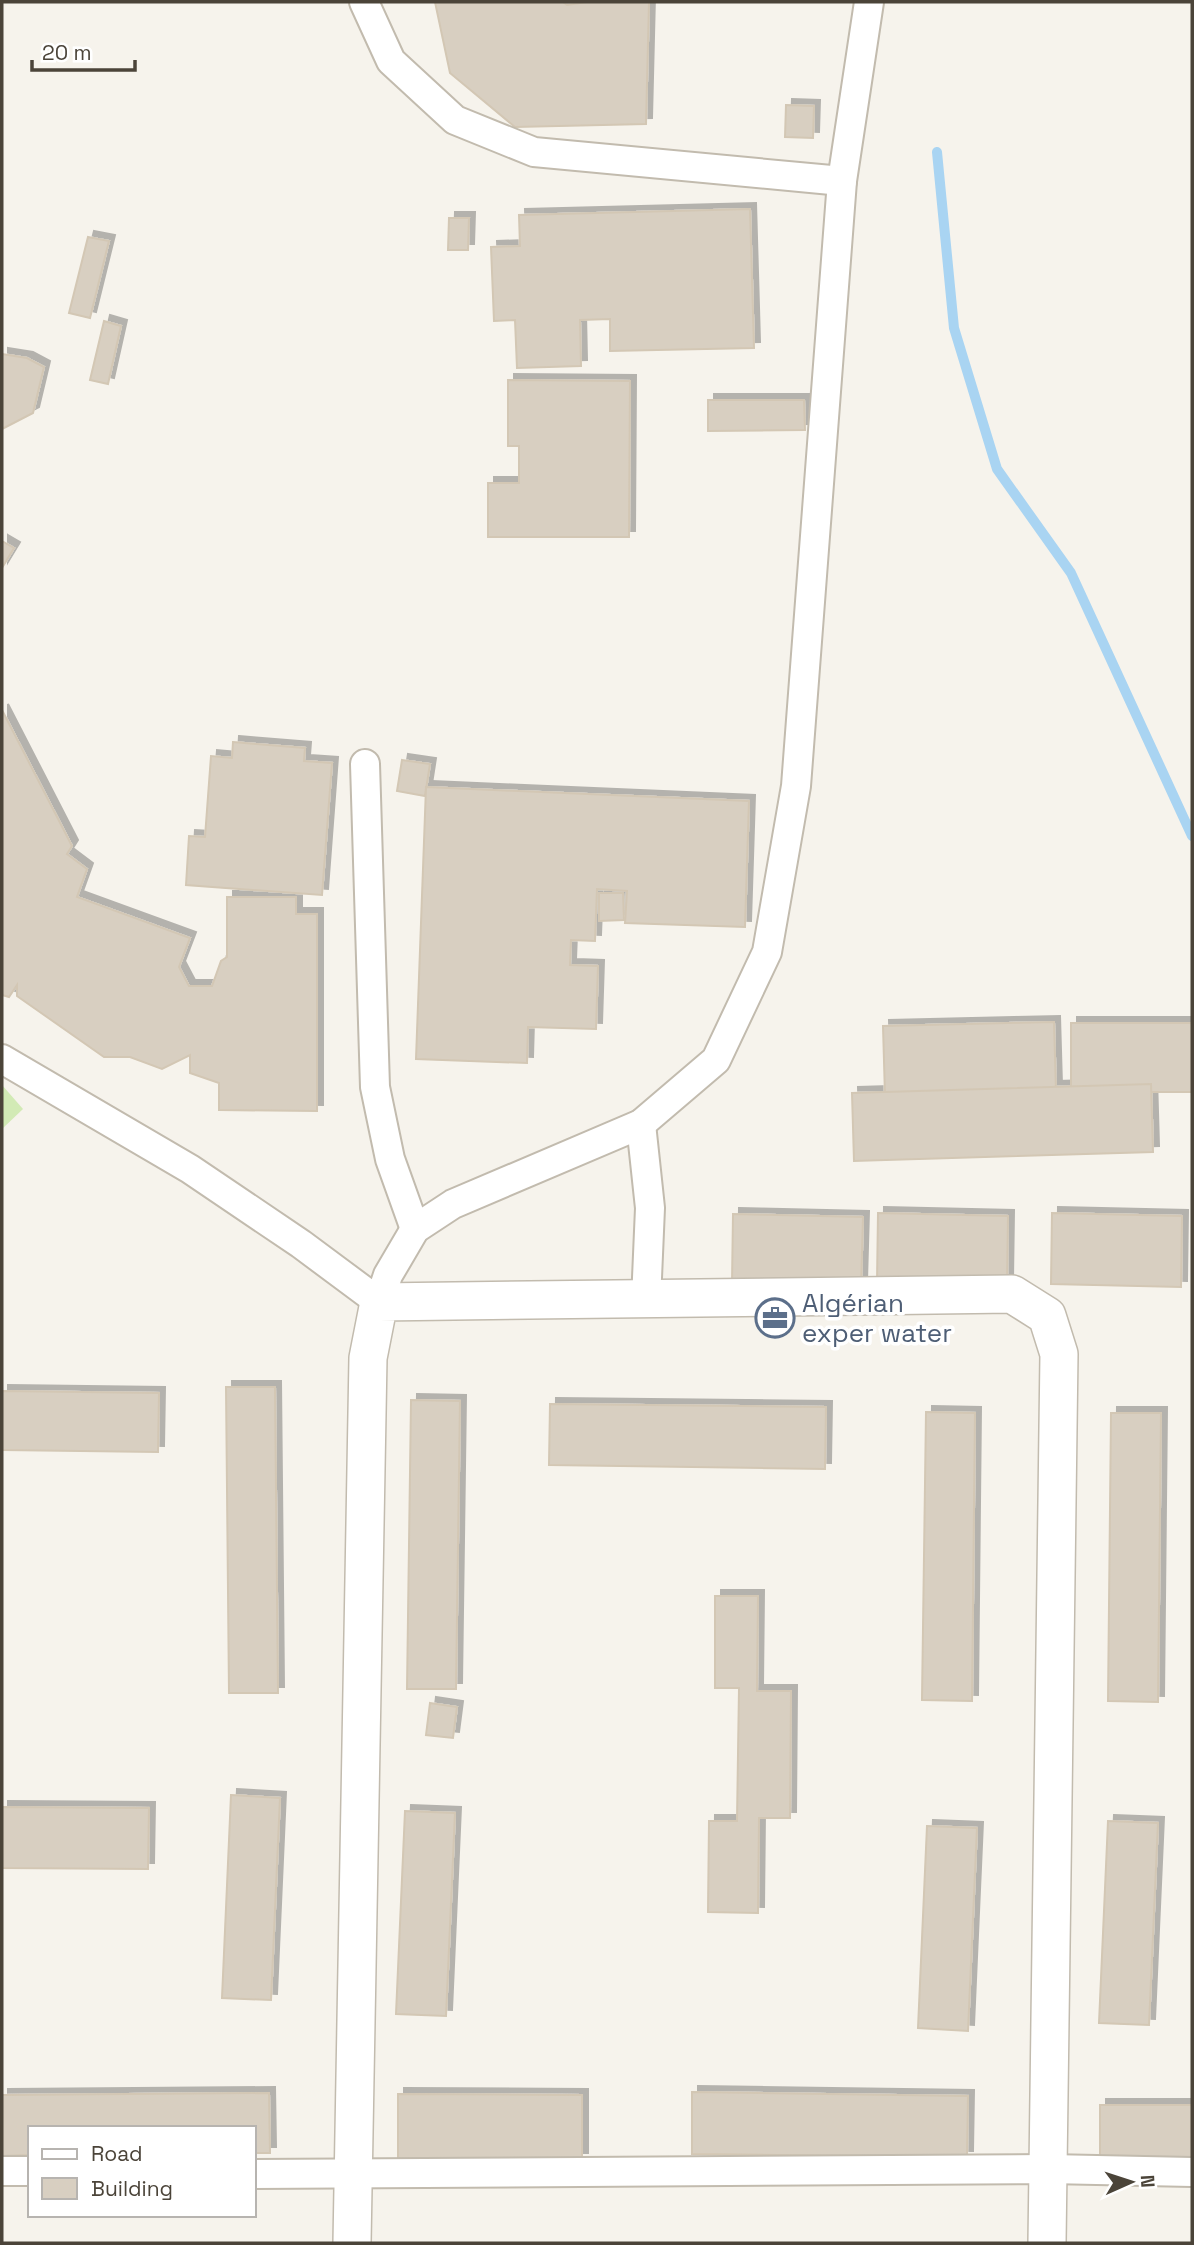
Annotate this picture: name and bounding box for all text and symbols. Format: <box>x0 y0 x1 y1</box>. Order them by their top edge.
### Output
scale bar <box>32 28 135 72</box>
text: 20 m <box>42 39 92 66</box>
place label: Algérian exper water <box>802 1286 952 1350</box>
office icon: Algérian exper water <box>754 1297 796 1339</box>
legend <box>28 2126 256 2217</box>
text: Road <box>91 2140 143 2167</box>
north arrow <box>1096 2147 1166 2217</box>
text: N <box>1135 2174 1160 2188</box>
text: Building <box>91 2175 173 2202</box>

